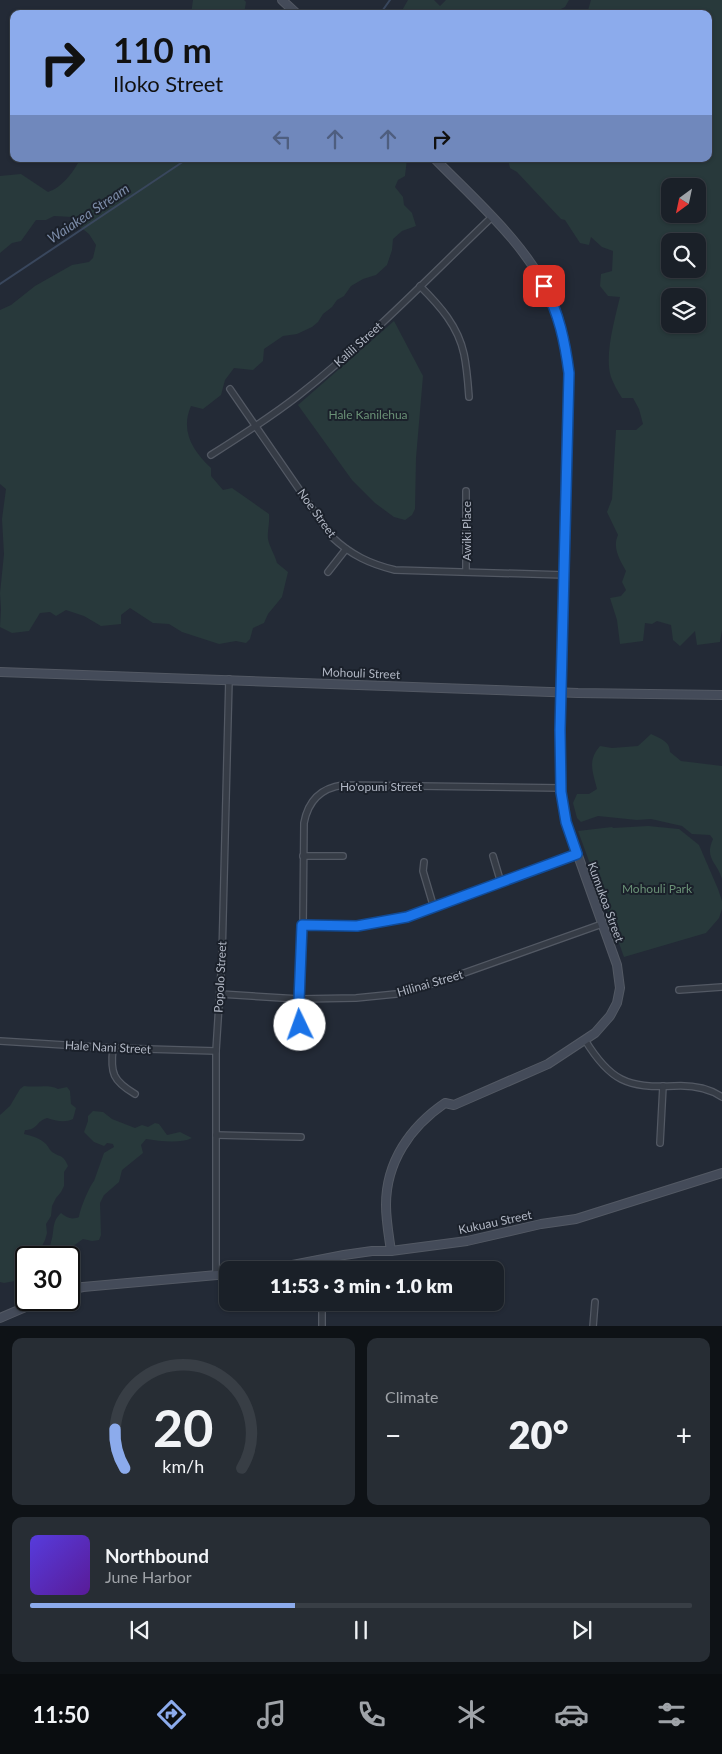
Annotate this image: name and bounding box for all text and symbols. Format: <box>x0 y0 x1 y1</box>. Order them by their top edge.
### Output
text: 110 m <box>113 28 212 70</box>
icon: right <box>30 30 95 95</box>
text: Iloko Street <box>113 70 223 97</box>
icon: left <box>268 125 296 153</box>
icon: ahead <box>321 125 349 153</box>
icon: ahead <box>374 125 402 153</box>
icon: right <box>427 125 455 153</box>
north arrow <box>661 178 706 222</box>
map controls <box>661 178 706 333</box>
water label: Waiakea Stream <box>44 179 132 247</box>
button: search <box>661 233 706 278</box>
pin <box>523 265 565 307</box>
icon: arrive <box>530 272 558 300</box>
button: layers <box>661 288 706 333</box>
street label: Kalili Street <box>331 318 386 370</box>
park label: Hale Kanilehua <box>328 407 408 422</box>
street label: Noe Street <box>294 486 340 541</box>
street label: Awiki Place <box>459 501 474 561</box>
street label: Mohouli Street <box>322 664 401 682</box>
street label: Ho'opuni Street <box>340 779 423 794</box>
street label: Kumukoa Street <box>585 860 628 945</box>
park label: Mohouli Park <box>622 881 693 896</box>
street label: Popolo Street <box>211 940 229 1013</box>
street label: Hilinai Street <box>395 966 465 1000</box>
position arrow <box>273 998 325 1050</box>
street label: Hale Nani Street <box>64 1037 152 1057</box>
street label: Kukuau Street <box>457 1207 534 1237</box>
speed limit sign: 30 <box>15 1246 80 1311</box>
text: 11:53 · 3 min · 1.0 km <box>270 1274 453 1297</box>
text: Climate <box>385 1387 438 1406</box>
text: 20 <box>153 1396 214 1458</box>
text: 20° <box>509 1411 568 1457</box>
text: − <box>385 1418 401 1452</box>
text: + <box>676 1418 692 1452</box>
text: km/h <box>163 1455 204 1477</box>
text: Northbound <box>105 1544 209 1567</box>
text: June Harbor <box>105 1567 192 1586</box>
icon: previous <box>126 1616 154 1644</box>
icon: pause <box>347 1616 375 1644</box>
icon: next <box>568 1616 596 1644</box>
icon: directions <box>154 1697 189 1732</box>
icon: music <box>254 1697 289 1732</box>
icon: phone <box>354 1697 389 1732</box>
icon: climate <box>454 1697 489 1732</box>
icon: car <box>554 1697 589 1732</box>
icon: filters <box>654 1697 689 1732</box>
text: 11:50 <box>33 1701 89 1728</box>

